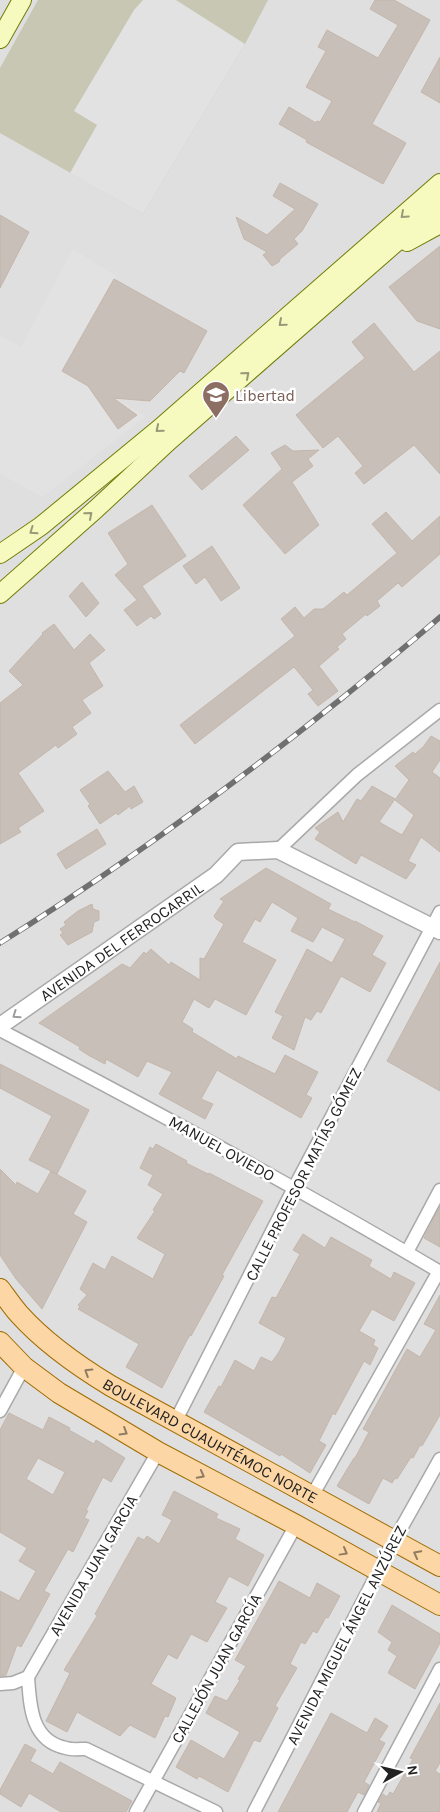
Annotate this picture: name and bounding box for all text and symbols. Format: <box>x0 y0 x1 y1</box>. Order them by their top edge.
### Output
one-way arrow <box>400 209 409 218</box>
one-way arrow <box>279 317 288 326</box>
one-way arrow <box>241 371 250 380</box>
school or university icon: Libertad <box>201 380 231 419</box>
place label: Libertad <box>235 386 295 405</box>
one-way arrow <box>156 423 165 432</box>
one-way arrow <box>84 512 93 521</box>
one-way arrow <box>29 525 38 535</box>
street label: AVENIDA DEL FERROCARRIL <box>36 878 207 1005</box>
one-way arrow <box>12 1009 21 1018</box>
street label: CALLE PROFESOR MATÍAS GÓMEZ <box>241 1065 366 1284</box>
street label: MANUEL OVIEDO <box>166 1112 278 1185</box>
one-way arrow <box>84 1368 93 1378</box>
street label: BOULEVARD CUAUHTÉMOC NORTE <box>99 1374 321 1507</box>
one-way arrow <box>118 1425 127 1435</box>
one-way arrow <box>196 1469 205 1479</box>
street label: AVENIDA JUAN GARCIA <box>45 1492 141 1639</box>
street label: AVENIDA MIGUEL ÁNGEL ANZÚREZ <box>283 1522 410 1748</box>
one-way arrow <box>339 1546 348 1556</box>
one-way arrow <box>413 1550 422 1560</box>
street label: CALLEJÓN JUAN GARCÍA <box>167 1590 265 1746</box>
north arrow <box>375 1747 425 1797</box>
text: N <box>403 1764 421 1776</box>

